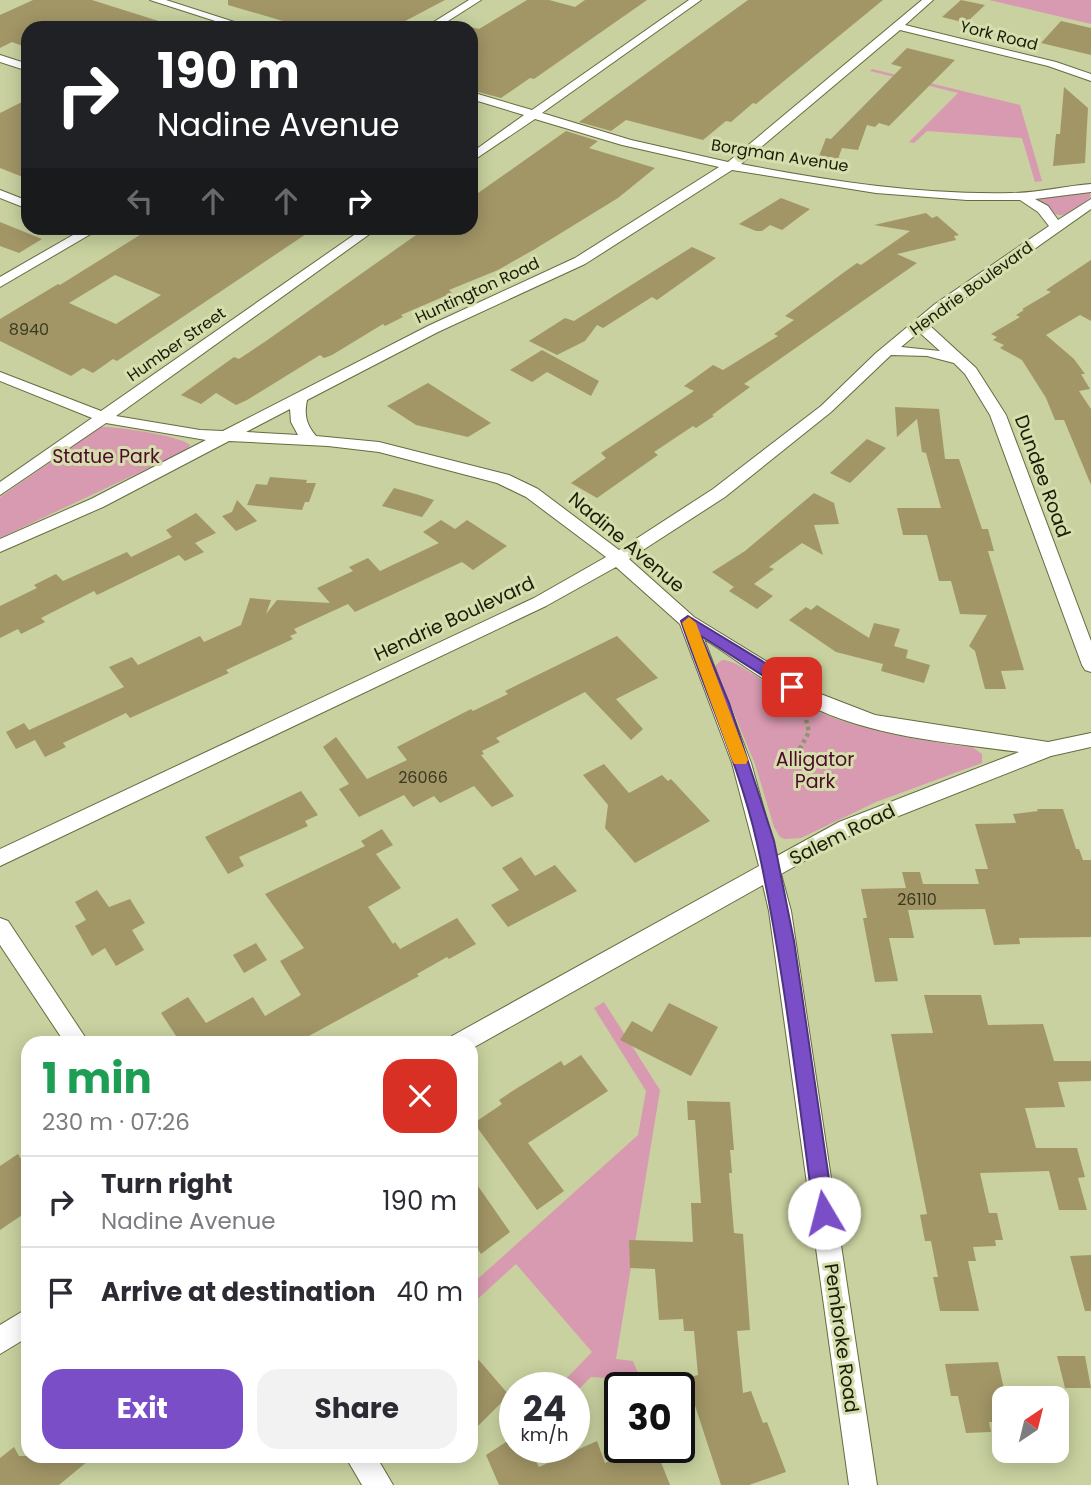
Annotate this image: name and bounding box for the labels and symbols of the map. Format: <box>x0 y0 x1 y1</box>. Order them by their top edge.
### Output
street label: York Road <box>957 15 1040 56</box>
street label: Borgman Avenue <box>710 133 850 178</box>
street label: Hendrie Boulevard <box>905 236 1037 341</box>
street label: Huntington Road <box>411 252 543 329</box>
street label: Humber Street <box>122 302 230 387</box>
house number: 8940 <box>9 318 49 341</box>
street label: Dundee Road <box>1008 411 1077 541</box>
park label: Statue Park <box>52 443 160 470</box>
street label: Nadine Avenue <box>563 486 691 599</box>
street label: Hendrie Boulevard <box>369 569 539 668</box>
pin <box>762 657 822 717</box>
park label: Alligator Park <box>776 746 854 795</box>
house number: 26066 <box>398 766 448 789</box>
street label: Salem Road <box>785 797 900 872</box>
house number: 26110 <box>897 888 937 911</box>
position arrow <box>787 1176 861 1250</box>
street label: Pembroke Road <box>818 1262 865 1414</box>
speed limit sign: 30 <box>604 1372 695 1463</box>
north arrow <box>992 1386 1069 1463</box>

